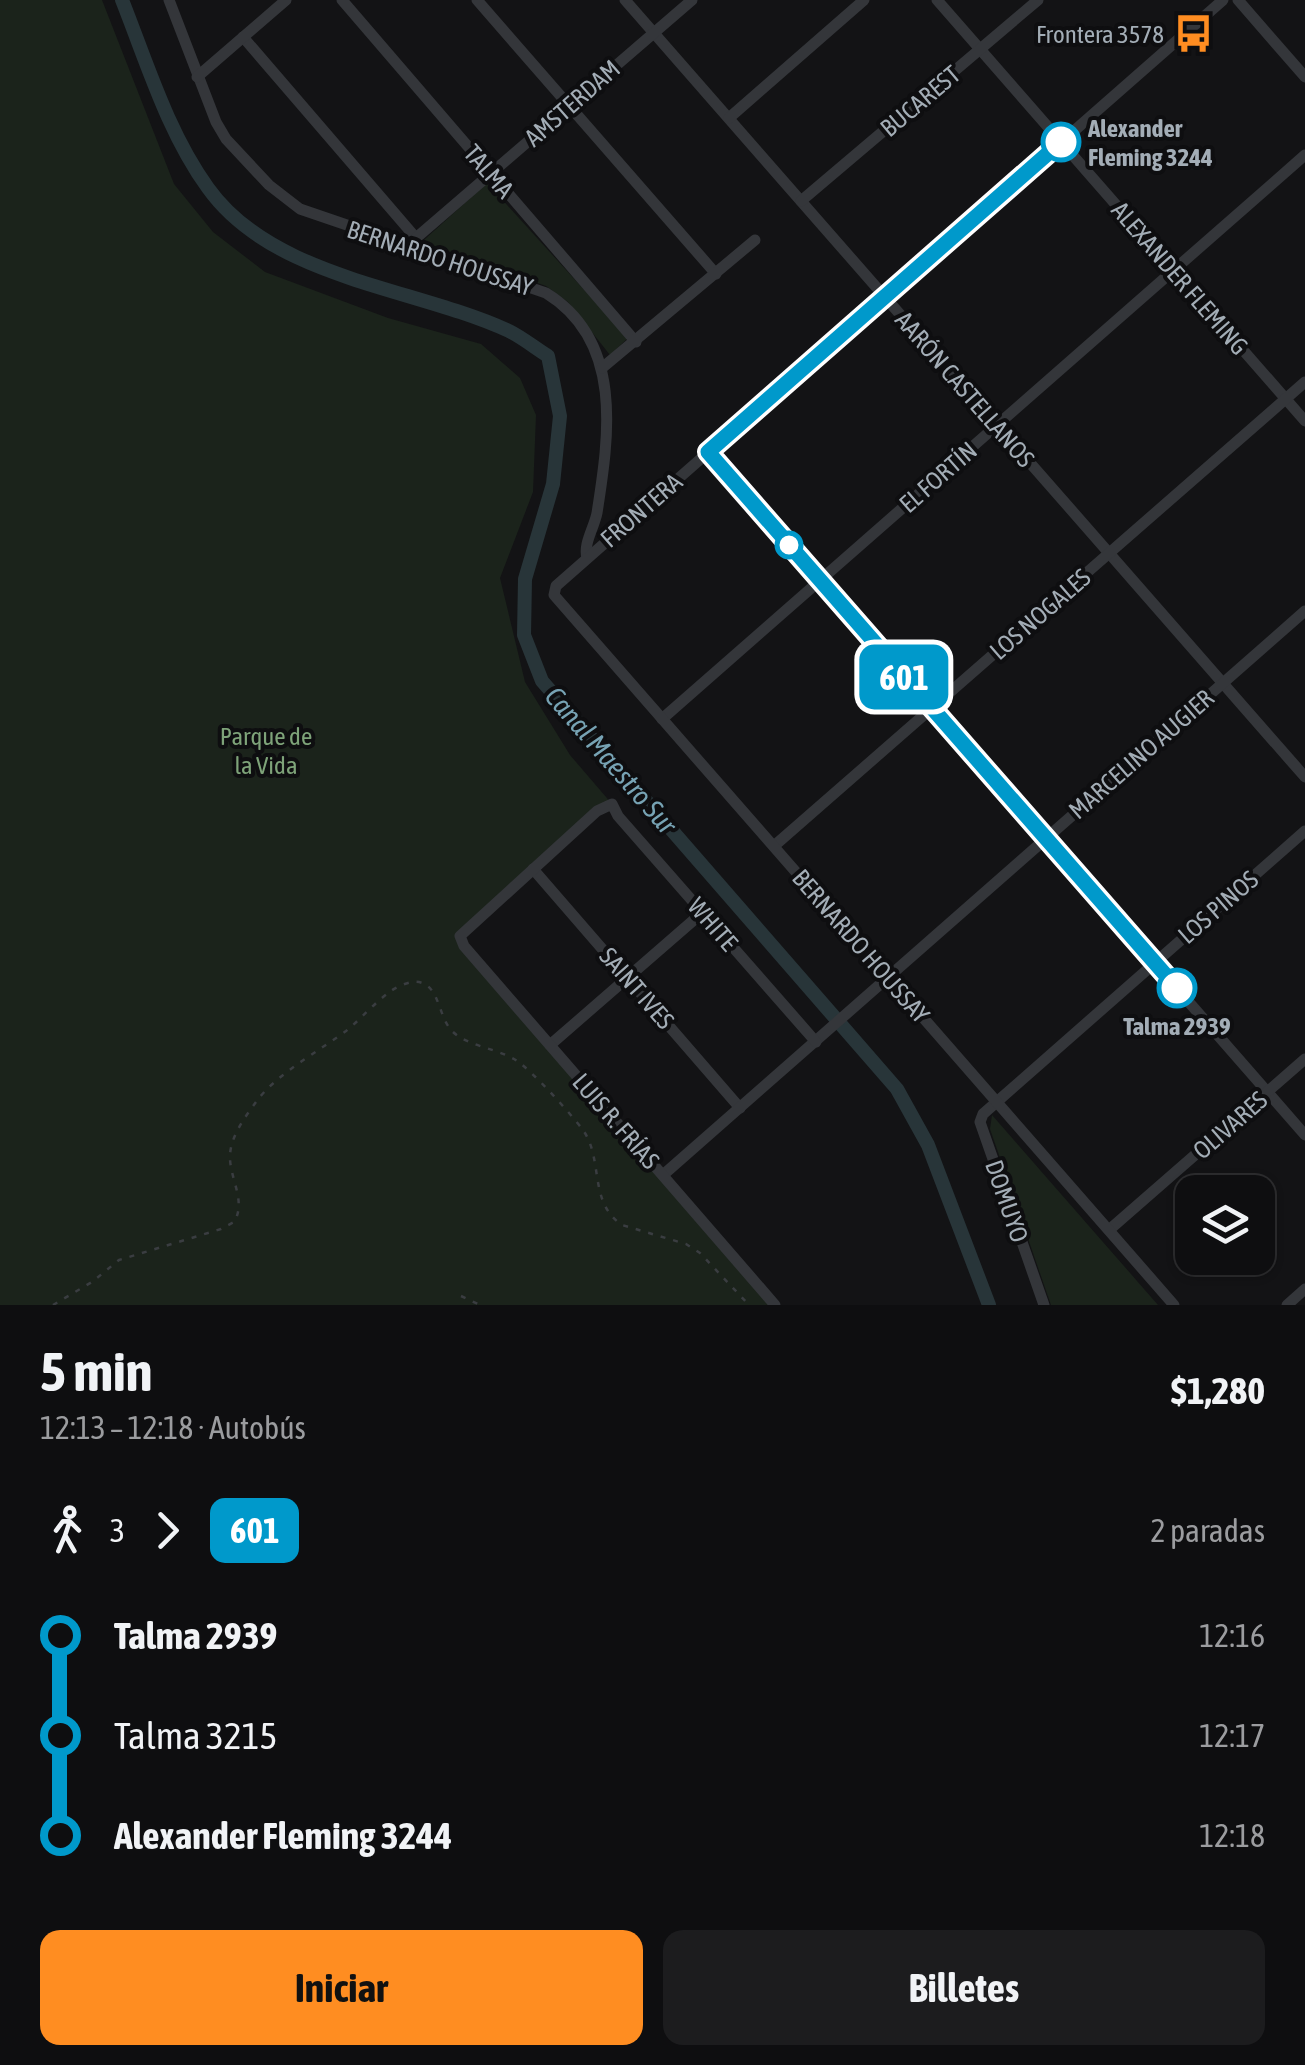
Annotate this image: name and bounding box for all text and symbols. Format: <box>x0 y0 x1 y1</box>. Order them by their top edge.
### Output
bus stop icon: Frontera 3578 <box>1173 13 1215 55</box>
place label: Frontera 3578 <box>1036 20 1164 48</box>
street label: AMSTERDAM <box>519 54 625 152</box>
street label: BUCAREST <box>875 60 965 142</box>
place label: Alexander Fleming 3244 <box>1087 114 1213 171</box>
marker: Alexander Fleming 3244 <box>1042 123 1080 161</box>
street label: TALMA <box>458 139 520 204</box>
street label: ALEXANDER FLEMING <box>1106 196 1254 360</box>
street label: BERNARDO HOUSSAY <box>344 215 536 301</box>
street label: AARÓN CASTELLANOS <box>890 306 1040 472</box>
street label: EL FORTÍN <box>894 436 982 518</box>
street label: FRONTERA <box>595 467 688 553</box>
unlabelled marker <box>776 532 802 558</box>
street label: LOS NOGALES <box>984 563 1096 665</box>
line badge: 601 <box>846 644 962 710</box>
text: 601 <box>879 657 929 697</box>
water label: Canal Maestro Sur <box>539 680 685 841</box>
street label: MARCELINO AUGIER <box>1063 683 1219 824</box>
park label: Parque de la Vida <box>220 722 312 779</box>
street label: BERNARDO HOUSSAY <box>787 864 935 1028</box>
street label: LOS PINOS <box>1173 865 1263 949</box>
street label: WHITE <box>683 892 744 956</box>
street label: SAINT IVES <box>594 942 680 1034</box>
marker: Talma 2939 <box>1158 969 1196 1007</box>
place label: Talma 2939 <box>1123 1012 1231 1040</box>
street label: LUIS R. FRÍAS <box>567 1068 665 1174</box>
street label: OLIVARES <box>1187 1085 1273 1165</box>
street label: DOMUYO <box>980 1156 1034 1246</box>
map controls <box>1175 1175 1275 1275</box>
button: layers <box>1175 1175 1275 1275</box>
text: 5 min <box>40 1340 152 1403</box>
text: $1,280 <box>1171 1369 1265 1412</box>
text: 12:13 – 12:18 · Autobús <box>40 1409 306 1446</box>
icon: walk <box>40 1503 95 1558</box>
icon: forward <box>140 1503 195 1558</box>
text: 601 <box>230 1510 279 1550</box>
text: 3 <box>110 1512 125 1549</box>
text: 2 paradas <box>1151 1512 1265 1549</box>
text: Talma 2939 <box>114 1614 277 1657</box>
text: 12:16 <box>1199 1617 1265 1654</box>
text: Talma 3215 <box>114 1714 277 1757</box>
text: 12:17 <box>1199 1717 1265 1754</box>
text: Alexander Fleming 3244 <box>114 1814 452 1857</box>
text: 12:18 <box>1199 1817 1265 1854</box>
button: Iniciar <box>40 1930 643 2045</box>
button: Billetes <box>663 1930 1265 2045</box>

